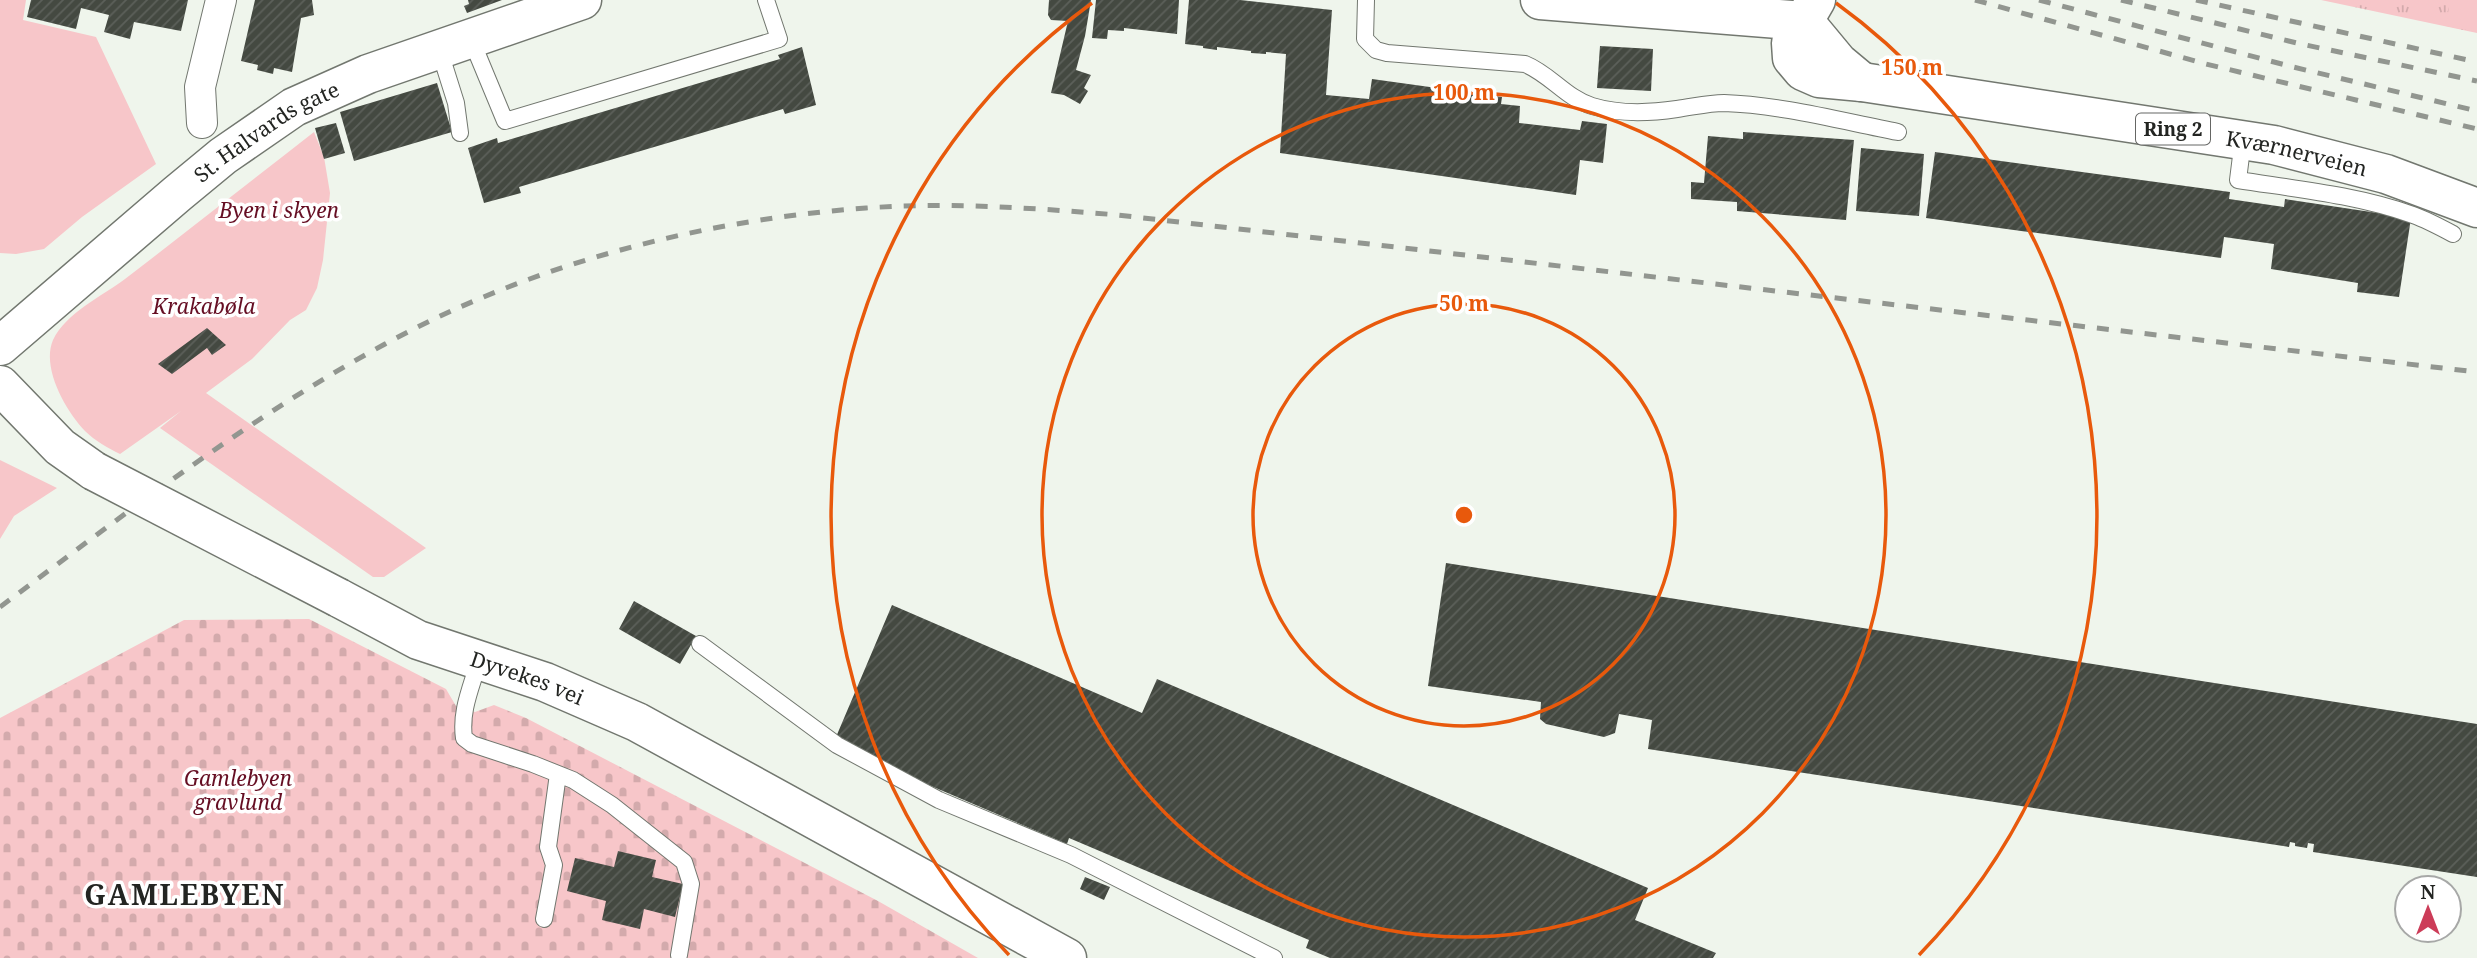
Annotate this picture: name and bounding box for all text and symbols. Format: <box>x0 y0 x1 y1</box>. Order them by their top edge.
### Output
text: 150 m <box>1881 53 1943 81</box>
street label: St. Halvards gate <box>188 75 343 188</box>
text: 100 m <box>1433 78 1495 106</box>
road number: Ring 2 <box>2136 113 2210 144</box>
street label: Kværnerveien <box>2224 124 2370 183</box>
park label: Byen i skyen <box>218 196 340 224</box>
text: 50 m <box>1439 289 1489 317</box>
park label: Krakabøla <box>152 292 256 320</box>
centre of rings <box>1452 503 1476 527</box>
street label: Dyvekes vei <box>467 644 589 711</box>
park label: Gamlebyen gravlund <box>184 764 292 816</box>
north arrow <box>2393 874 2463 944</box>
district label: GAMLEBYEN <box>84 875 286 913</box>
text: N <box>2421 879 2436 905</box>

